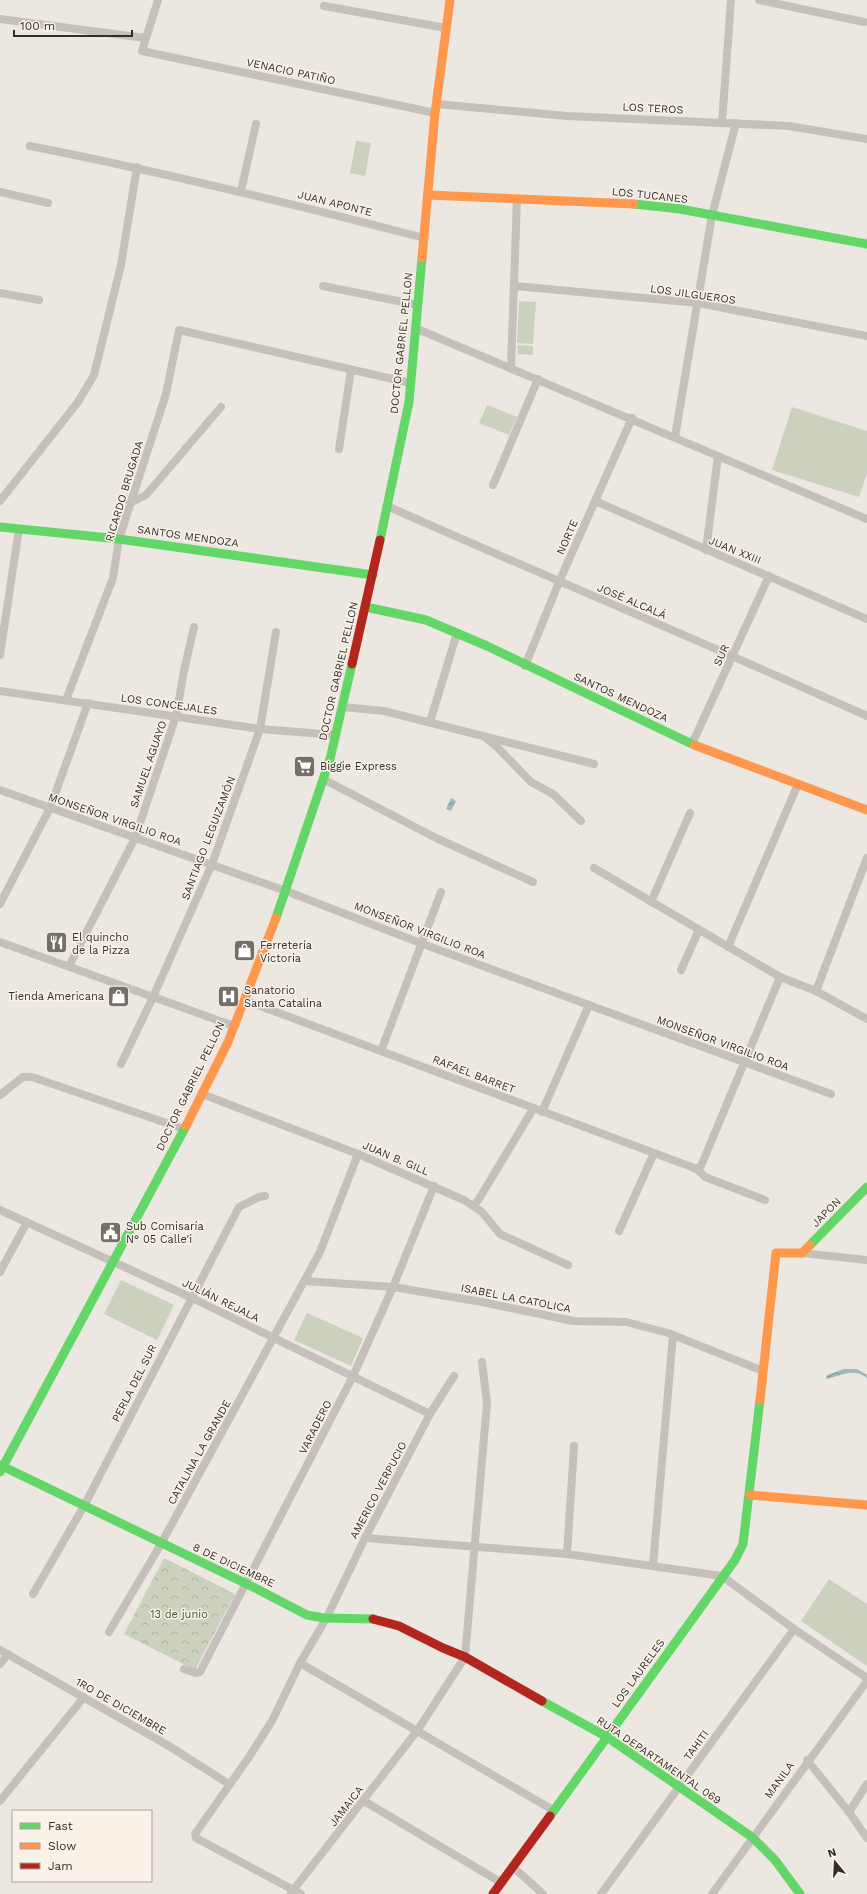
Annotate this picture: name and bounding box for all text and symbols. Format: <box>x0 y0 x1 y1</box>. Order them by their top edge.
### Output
scale bar <box>14 12 132 38</box>
text: 100 m <box>20 19 55 33</box>
street label: VENACIO PATIÑO <box>245 56 337 87</box>
street label: LOS TEROS <box>622 100 684 117</box>
street label: LOS TUCANES <box>611 185 689 206</box>
street label: JUAN APONTE <box>296 188 373 219</box>
street label: DOCTOR GABRIEL PELLON <box>388 272 415 415</box>
street label: LOS JILGUEROS <box>649 282 737 307</box>
street label: RICARDO BRUGADA <box>103 439 146 543</box>
street label: NORTE <box>554 518 581 557</box>
street label: SANTOS MENDOZA <box>136 523 240 550</box>
street label: JUAN XXIII <box>707 534 763 567</box>
street label: JOSÉ ALCALÁ <box>595 580 669 622</box>
street label: DOCTOR GABRIEL PELLON <box>316 600 361 742</box>
street label: SUR <box>711 642 732 668</box>
street label: SANTOS MENDOZA <box>572 670 670 725</box>
street label: LOS CONCEJALES <box>120 691 218 718</box>
street label: SAMUEL AGUAYO <box>127 719 169 809</box>
supermarket icon: Biggie Express <box>292 753 318 779</box>
place label: Biggie Express <box>320 760 397 773</box>
street label: SANTIAGO LEGUIZAMÓN <box>178 774 238 902</box>
street label: MONSEÑOR VIRGILIO ROA <box>47 791 183 848</box>
street label: MONSEÑOR VIRGILIO ROA <box>352 899 487 962</box>
restaurant icon: El quincho de la Pizza <box>44 930 70 956</box>
place label: El quincho de la Pizza <box>72 931 130 957</box>
shop icon: Ferretería Victoria <box>231 938 257 964</box>
place label: Ferretería Victoria <box>260 939 312 965</box>
shop icon: Tienda Americana <box>106 983 132 1009</box>
hospital icon: Sanatorio Santa Catalina <box>216 983 242 1009</box>
place label: Sanatorio Santa Catalina <box>244 984 322 1010</box>
place label: Tienda Americana <box>8 990 104 1003</box>
street label: MONSEÑOR VIRGILIO ROA <box>655 1013 791 1074</box>
street label: DOCTOR GABRIEL PELLON <box>153 1019 227 1153</box>
street label: RAFAEL BARRET <box>431 1053 517 1096</box>
street label: JUAN B. GILL <box>361 1139 431 1178</box>
street label: JAPON <box>809 1195 844 1230</box>
public building icon: Sub Comisaría N° 05 Calle'i <box>97 1219 123 1245</box>
place label: Sub Comisaría N° 05 Calle'i <box>126 1220 204 1246</box>
street label: JULIÁN REJALA <box>180 1275 262 1325</box>
street label: ISABEL LA CATOLICA <box>460 1281 572 1316</box>
street label: PERLA DEL SUR <box>109 1342 160 1424</box>
street label: CATALINA LA GRANDE <box>165 1398 234 1507</box>
street label: VARADERO <box>296 1398 335 1456</box>
street label: AMERICO VERPUCIO <box>347 1439 410 1541</box>
street label: 8 DE DICIEMBRE <box>191 1541 277 1590</box>
park label: 13 de junio <box>150 1608 208 1621</box>
street label: LOS LAURELES <box>609 1636 668 1710</box>
street label: 1RO DE DICIEMBRE <box>73 1675 168 1738</box>
street label: RUTA DEPARTAMENTAL 069 <box>594 1714 724 1807</box>
street label: TAHITI <box>681 1728 712 1763</box>
street label: MANILA <box>762 1760 797 1801</box>
street label: JAMAICA <box>327 1783 366 1829</box>
legend <box>12 1810 152 1882</box>
text: Fast <box>48 1819 73 1833</box>
text: Slow <box>48 1839 76 1853</box>
north arrow <box>815 1842 855 1882</box>
text: N <box>826 1846 838 1860</box>
text: Jam <box>48 1859 73 1873</box>

